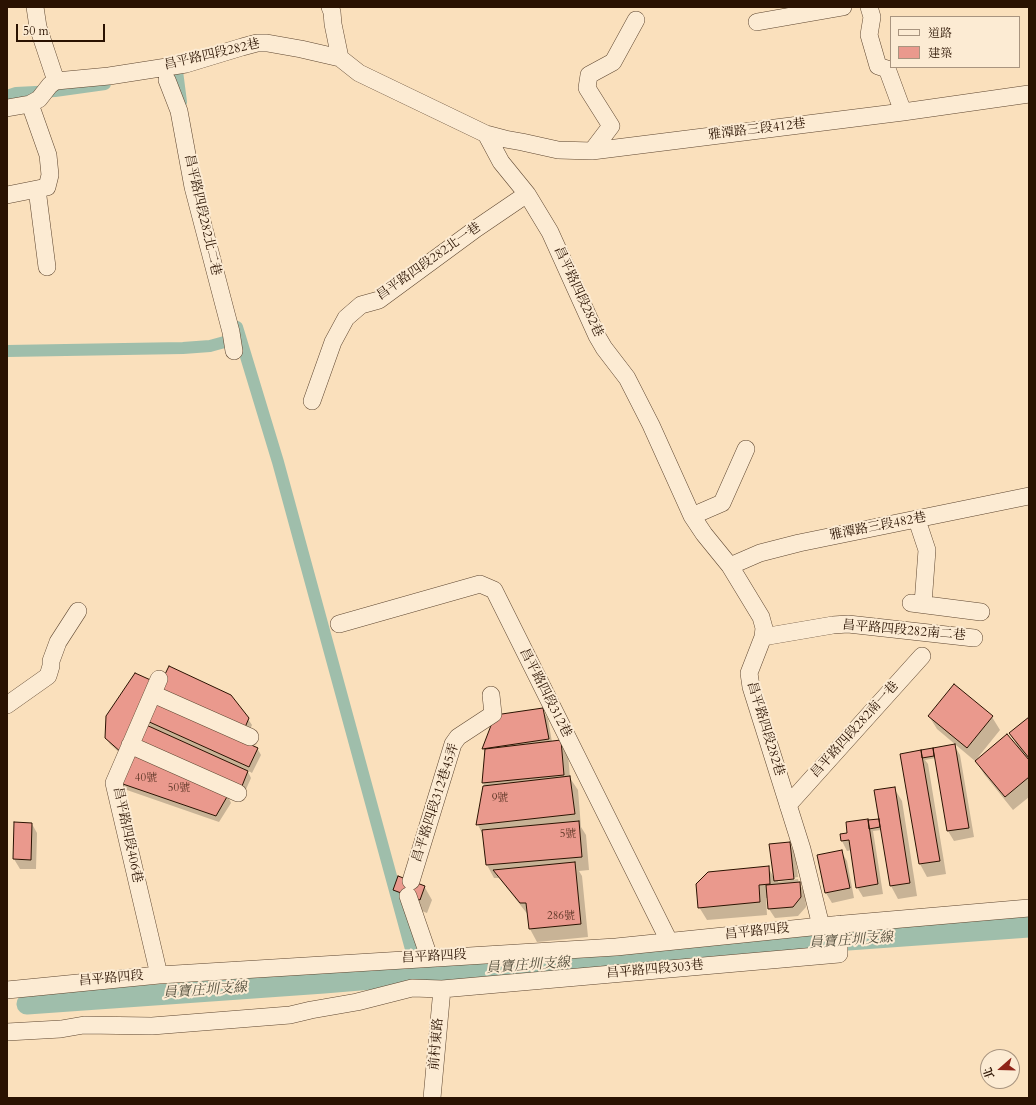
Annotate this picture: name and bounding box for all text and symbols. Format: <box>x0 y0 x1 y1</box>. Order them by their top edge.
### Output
scale bar <box>18 16 107 42</box>
legend <box>890 16 1020 68</box>
text: 50 m <box>23 23 49 39</box>
text: 道路 <box>928 25 952 41</box>
street label: 昌平路四段282巷 <box>163 36 261 74</box>
text: 建築 <box>928 45 952 61</box>
street label: 雅潭路三段412巷 <box>707 116 807 144</box>
street label: 昌平路四段282北二巷 <box>180 153 224 277</box>
street label: 昌平路四段282北一巷 <box>374 220 484 304</box>
street label: 昌平路四段282巷 <box>550 244 606 340</box>
street label: 雅潭路三段482巷 <box>828 510 928 544</box>
street label: 昌平路四段282南二巷 <box>842 618 966 644</box>
street label: 昌平路四段312巷 <box>516 646 574 740</box>
street label: 昌平路四段282南一巷 <box>808 679 902 781</box>
street label: 昌平路四段282巷 <box>743 680 787 778</box>
street label: 昌平路四段312巷45弄 <box>409 741 463 865</box>
house number: 40號 <box>135 771 157 785</box>
house number: 50號 <box>168 781 190 795</box>
street label: 昌平路四段406巷 <box>109 785 145 885</box>
house number: 9號 <box>492 791 508 805</box>
house number: 5號 <box>560 827 576 841</box>
house number: 286號 <box>547 909 575 923</box>
street label: 昌平路四段 <box>724 921 790 943</box>
water label: 員寶庄圳支線 <box>809 930 893 952</box>
street label: 昌平路四段 <box>401 948 467 966</box>
water label: 員寶庄圳支線 <box>486 955 570 977</box>
street label: 昌平路四段303巷 <box>606 958 704 982</box>
street label: 昌平路四段 <box>78 968 144 990</box>
water label: 員寶庄圳支線 <box>163 980 247 1002</box>
street label: 前村東路 <box>427 1017 447 1071</box>
north arrow <box>980 1049 1020 1089</box>
text: 北 <box>980 1065 998 1081</box>

